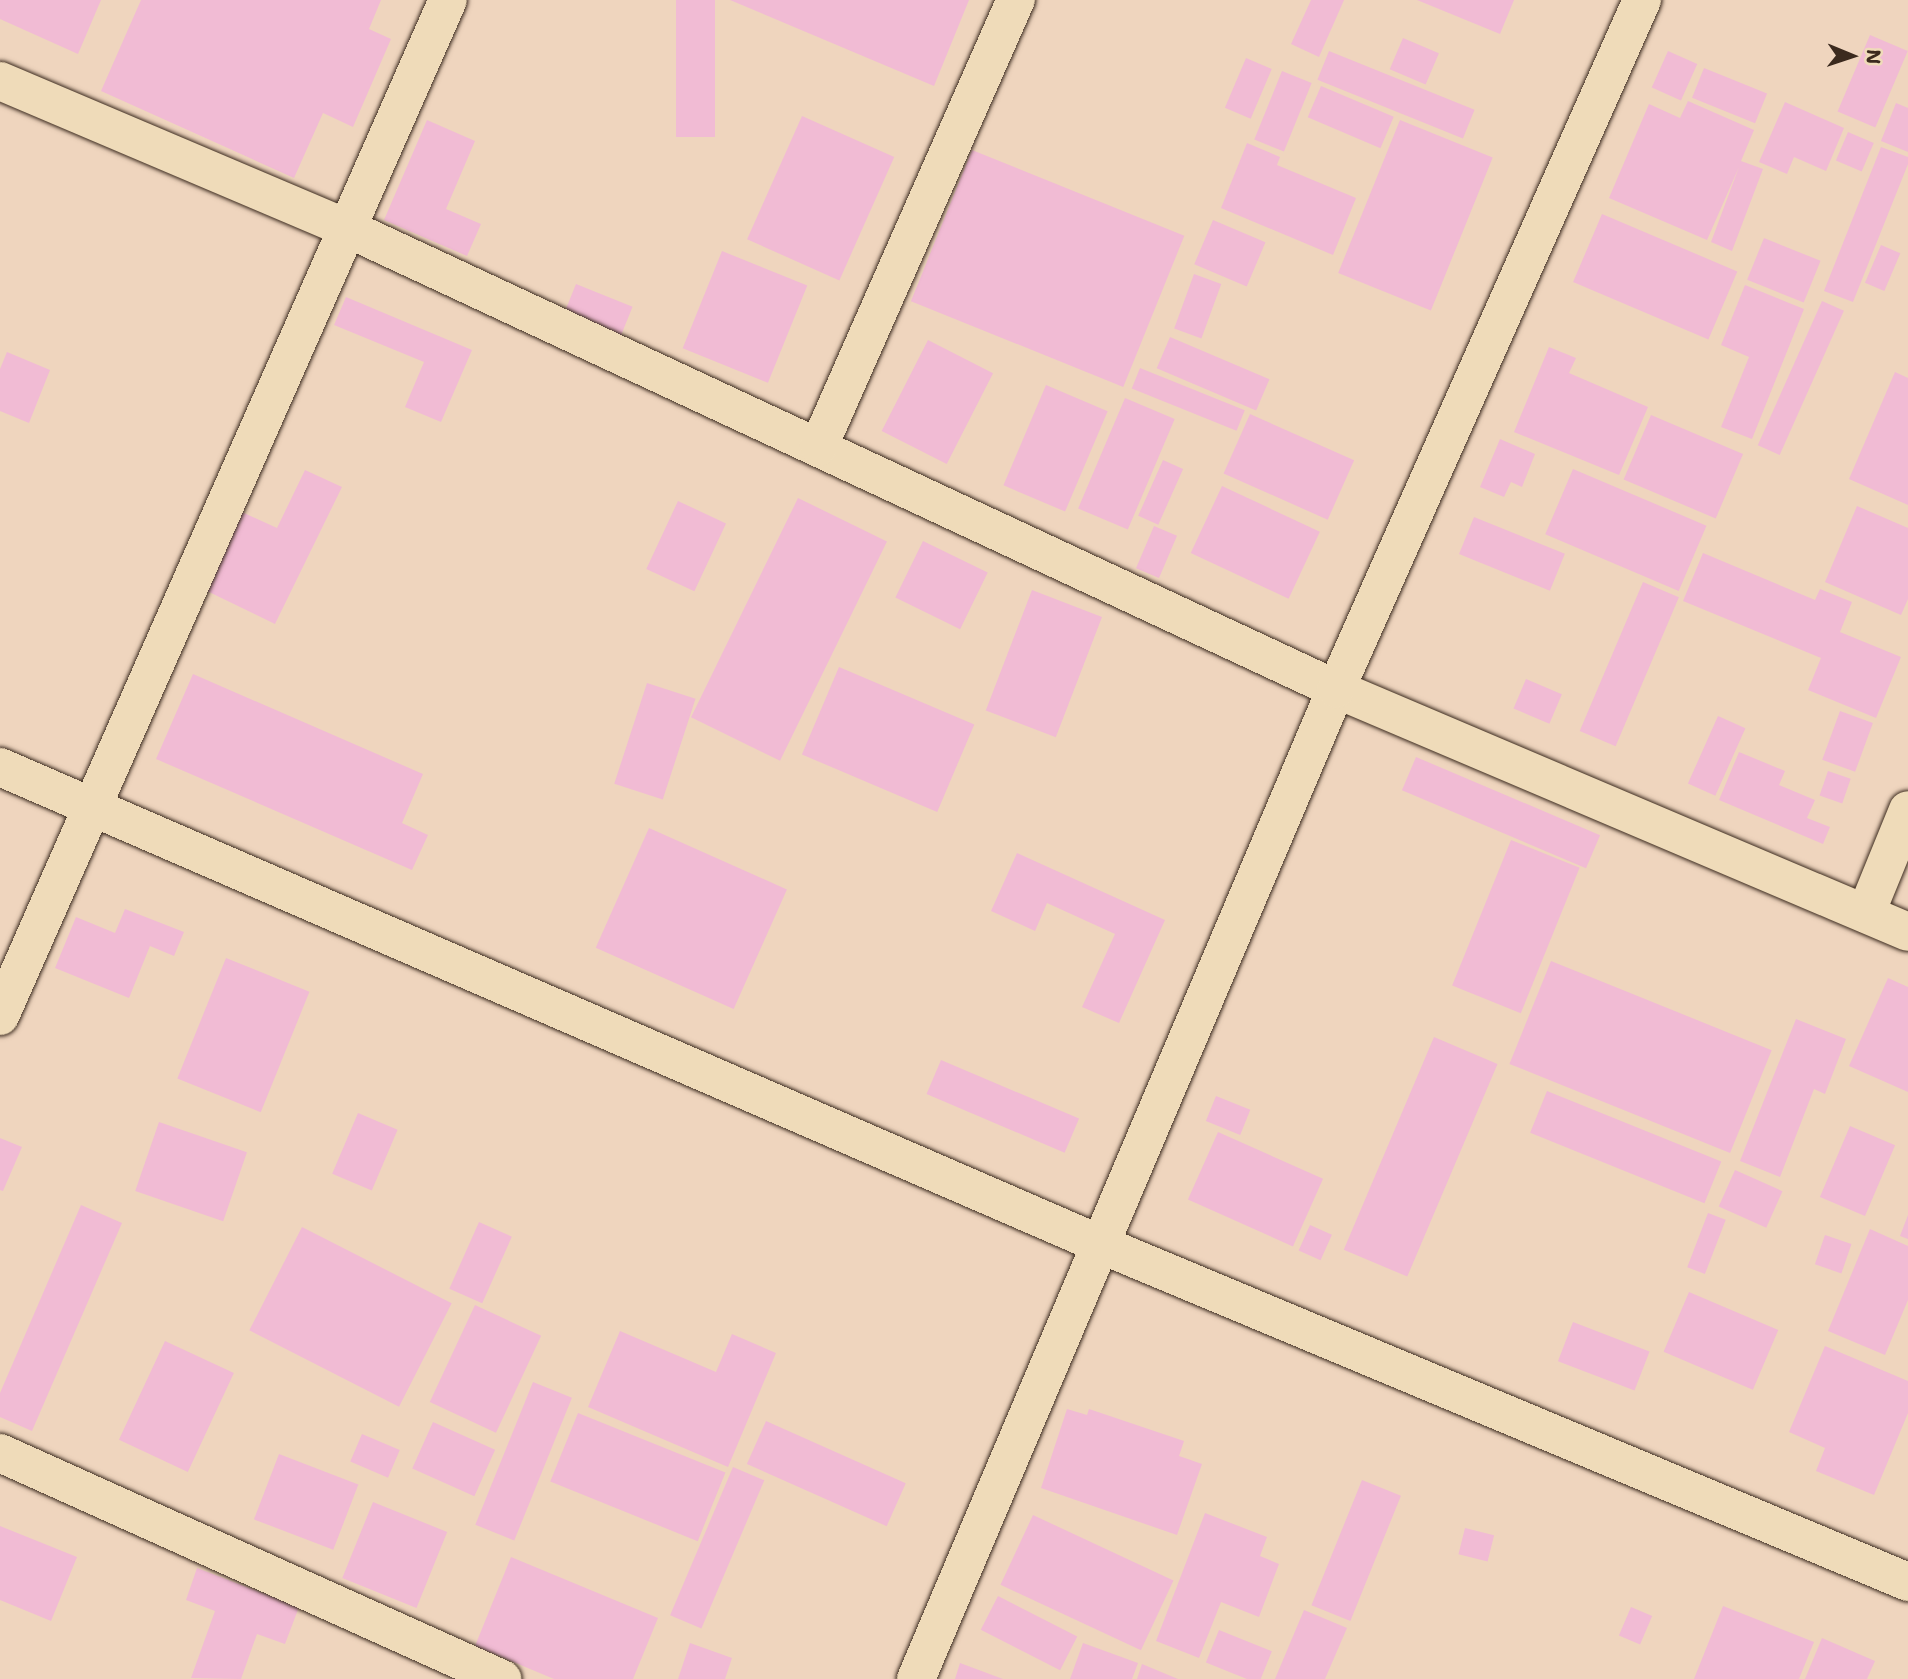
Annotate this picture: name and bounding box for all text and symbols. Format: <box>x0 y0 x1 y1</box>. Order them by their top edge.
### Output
north arrow <box>1817 21 1887 91</box>
text: N <box>1861 49 1886 65</box>

